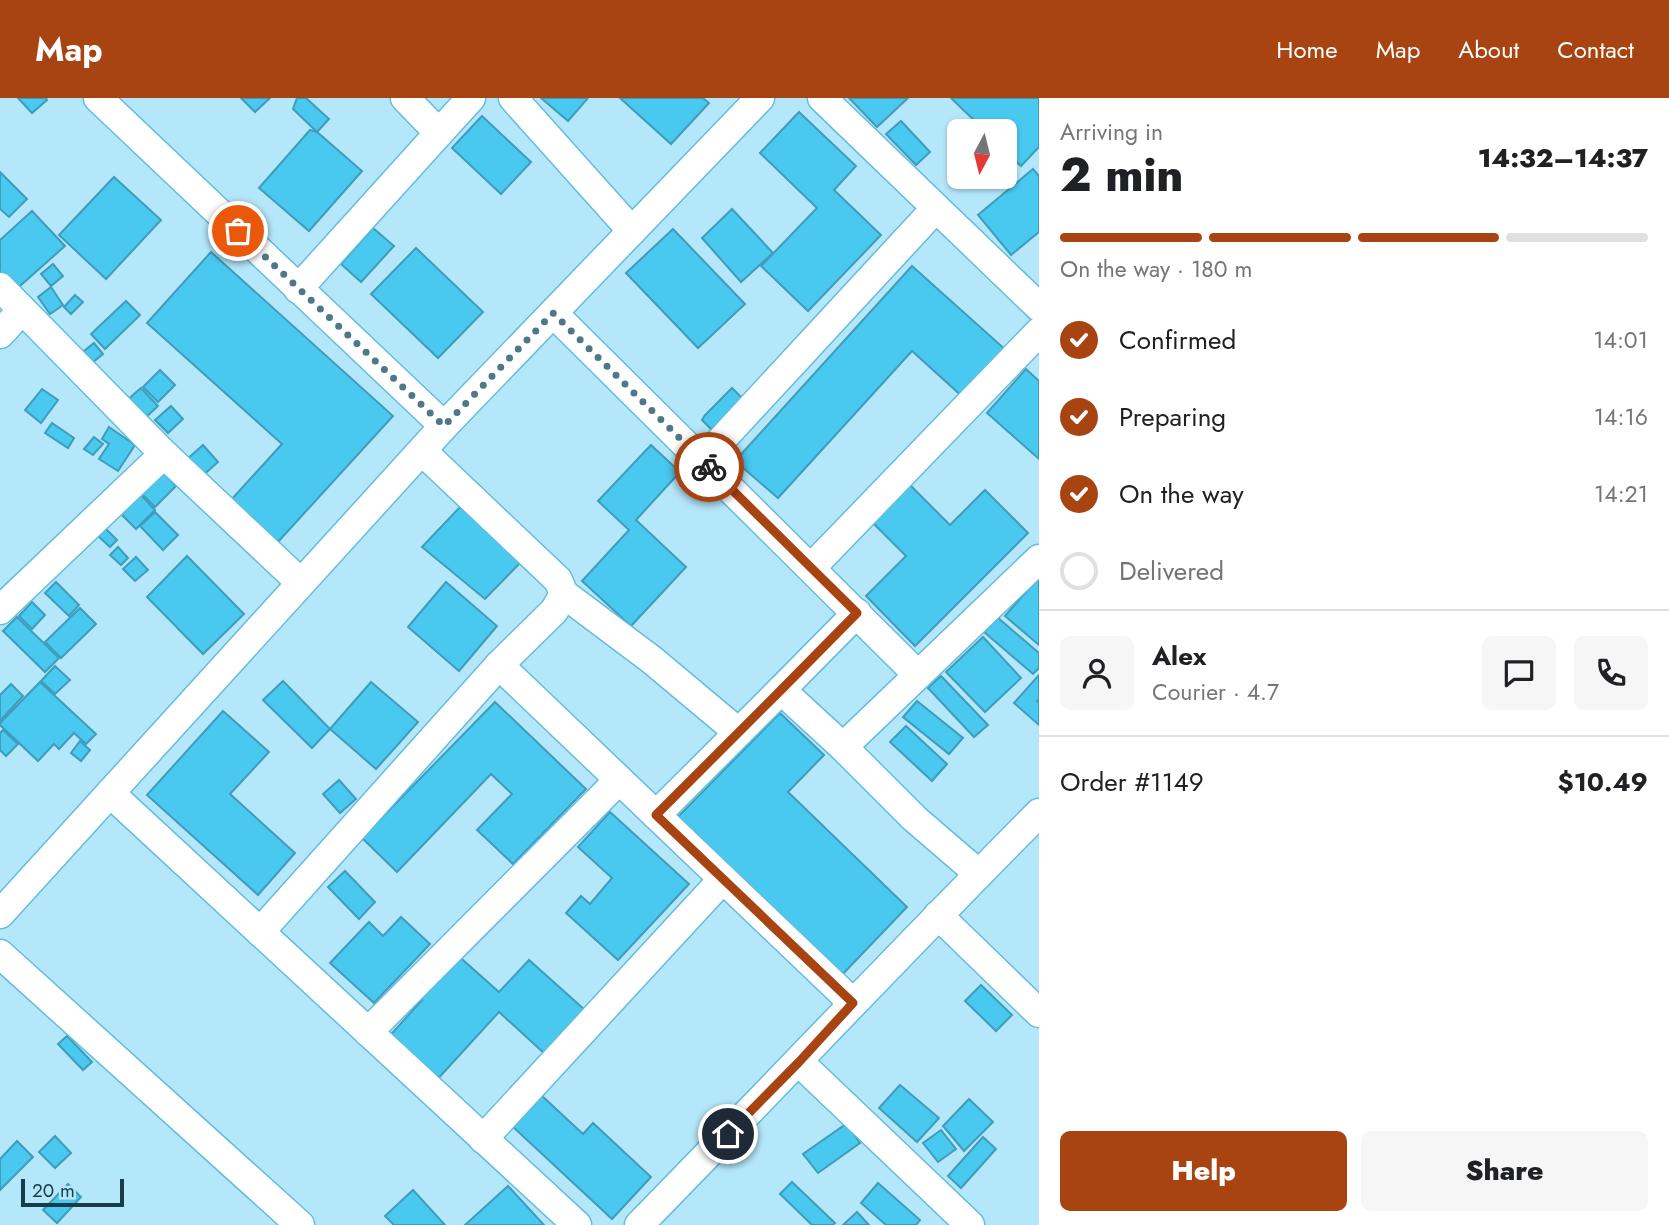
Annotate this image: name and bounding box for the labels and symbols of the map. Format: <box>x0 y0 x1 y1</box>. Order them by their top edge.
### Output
north arrow <box>947 119 1017 189</box>
pin <box>208 201 268 261</box>
courier <box>674 432 744 502</box>
pin <box>698 1104 758 1164</box>
scale bar <box>21 1176 124 1208</box>

